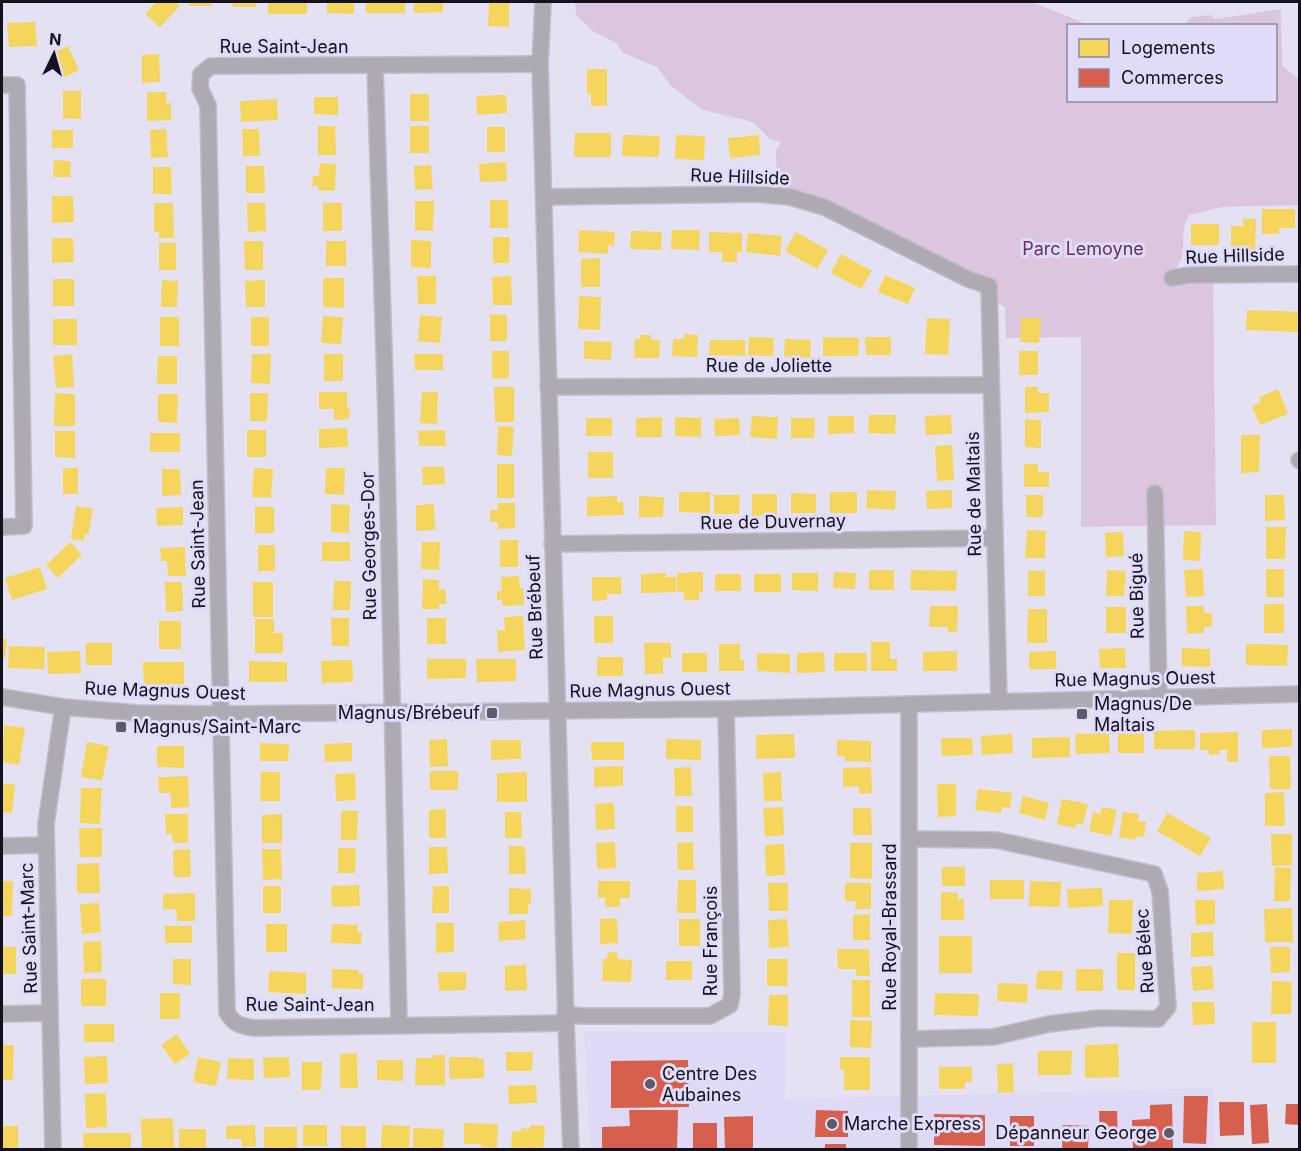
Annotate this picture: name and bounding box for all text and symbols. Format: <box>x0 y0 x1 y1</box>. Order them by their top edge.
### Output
north arrow <box>24 24 84 84</box>
legend <box>1067 24 1277 102</box>
text: N <box>48 29 62 50</box>
street label: Rue Saint-Jean <box>219 36 349 57</box>
text: Logements <box>1121 37 1216 58</box>
text: Commerces <box>1121 67 1224 88</box>
street label: Rue Hillside <box>690 164 790 189</box>
park label: Parc Lemoyne <box>1022 238 1144 259</box>
street label: Rue Hillside <box>1185 243 1285 268</box>
street label: Rue de Joliette <box>706 355 832 376</box>
street label: Rue de Maltais <box>962 431 985 557</box>
street label: Rue Georges-Dor <box>357 471 380 621</box>
street label: Rue Saint-Jean <box>186 479 209 609</box>
street label: Rue de Duvernay <box>700 510 846 533</box>
street label: Rue Bigué <box>1125 553 1148 639</box>
street label: Rue Brébeuf <box>522 554 547 660</box>
street label: Rue Magnus Ouest <box>1054 667 1216 690</box>
street label: Rue Magnus Ouest <box>84 677 246 704</box>
street label: Rue Magnus Ouest <box>569 678 731 701</box>
place label: Magnus/De Maltais <box>1094 693 1192 735</box>
place label: Magnus/Brébeuf <box>338 702 480 723</box>
marker: Magnus/Brébeuf <box>485 706 499 720</box>
marker: Magnus/De Maltais <box>1075 707 1089 721</box>
place label: Magnus/Saint-Marc <box>133 716 301 737</box>
marker: Magnus/Saint-Marc <box>114 720 128 734</box>
street label: Rue Royal-Brassard <box>879 843 900 1011</box>
street label: Rue Saint-Marc <box>16 862 41 994</box>
street label: Rue François <box>700 886 721 996</box>
street label: Rue Bélec <box>1131 908 1158 994</box>
street label: Rue Saint-Jean <box>245 994 375 1015</box>
place label: Centre Des Aubaines <box>662 1063 757 1105</box>
marker: Centre Des Aubaines <box>643 1077 657 1091</box>
place label: Marche Express <box>844 1113 981 1134</box>
marker: Marche Express <box>825 1117 839 1131</box>
place label: Dépanneur George <box>995 1122 1157 1143</box>
marker: Dépanneur George <box>1162 1126 1176 1140</box>

